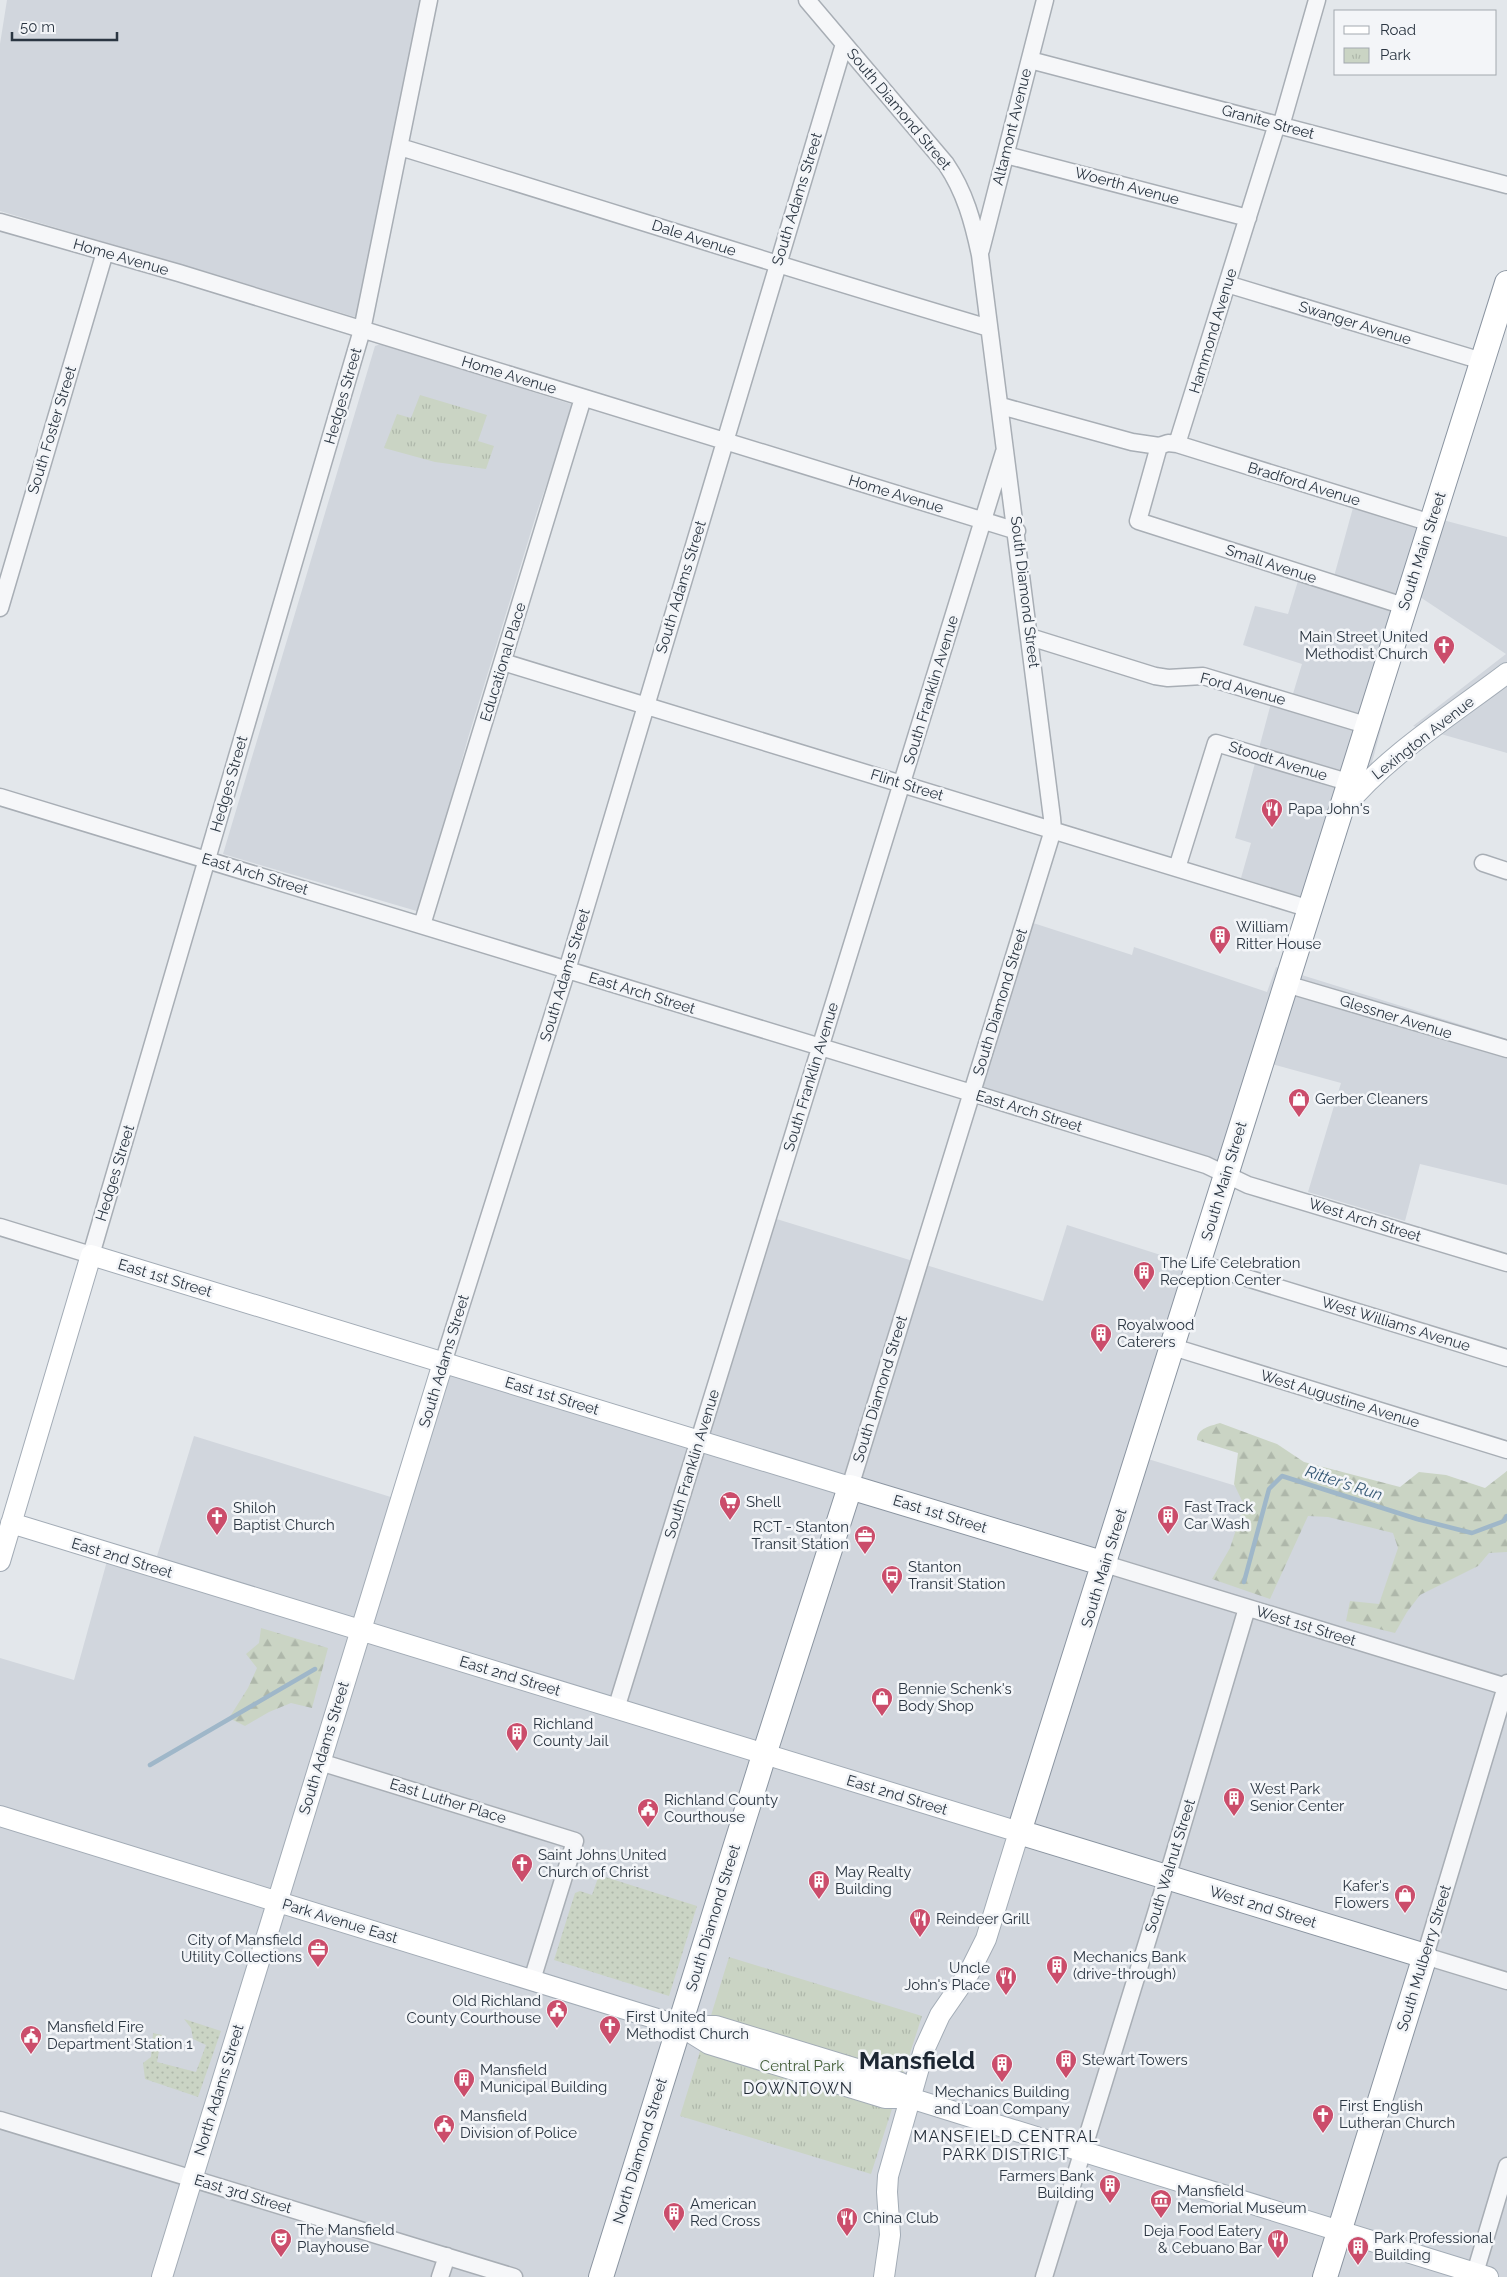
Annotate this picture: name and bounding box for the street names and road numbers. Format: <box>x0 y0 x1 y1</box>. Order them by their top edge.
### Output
street label: South Diamond Street <box>843 45 955 173</box>
street label: Altamont Avenue <box>989 67 1035 187</box>
street label: Granite Street <box>1220 101 1316 143</box>
street label: South Adams Street <box>768 130 826 268</box>
street label: Woerth Avenue <box>1073 163 1181 209</box>
street label: Dale Avenue <box>649 216 739 260</box>
street label: Home Avenue <box>71 235 171 279</box>
street label: Hammond Avenue <box>1185 266 1241 396</box>
street label: Swanger Avenue <box>1297 297 1414 349</box>
street label: Hedges Street <box>321 346 365 446</box>
street label: Home Avenue <box>459 352 559 398</box>
street label: South Foster Street <box>24 364 80 496</box>
street label: Bradford Avenue <box>1246 458 1363 510</box>
street label: Home Avenue <box>846 471 946 517</box>
street label: South Main Street <box>1394 490 1450 612</box>
street label: South Diamond Street <box>1007 515 1043 669</box>
street label: South Adams Street <box>652 518 710 656</box>
street label: Small Avenue <box>1223 541 1319 587</box>
street label: Educational Place <box>476 600 530 724</box>
street label: South Franklin Avenue <box>900 613 962 767</box>
street label: Ford Avenue <box>1198 669 1288 709</box>
street label: Lexington Avenue <box>1368 692 1478 783</box>
street label: Hedges Street <box>207 734 251 834</box>
street label: Stoodt Avenue <box>1227 737 1330 785</box>
street label: Flint Street <box>868 765 946 805</box>
street label: East Arch Street <box>200 849 310 899</box>
street label: South Adams Street <box>536 906 594 1044</box>
street label: South Diamond Street <box>969 926 1031 1078</box>
street label: East Arch Street <box>587 968 697 1018</box>
street label: Glessner Avenue <box>1338 991 1455 1043</box>
street label: South Franklin Avenue <box>780 1000 842 1154</box>
street label: East Arch Street <box>974 1086 1084 1136</box>
street label: South Main Street <box>1197 1119 1251 1243</box>
street label: Hedges Street <box>92 1123 138 1223</box>
street label: West Arch Street <box>1307 1194 1423 1246</box>
street label: East 1st Street <box>116 1255 214 1301</box>
street label: South Adams Street <box>415 1292 473 1430</box>
street label: West Williams Avenue <box>1319 1293 1473 1355</box>
street label: South Diamond Street <box>849 1313 911 1465</box>
street label: West Augustine Avenue <box>1258 1366 1422 1432</box>
street label: East 1st Street <box>503 1373 601 1419</box>
street label: South Franklin Avenue <box>661 1387 723 1541</box>
street label: East 1st Street <box>891 1491 989 1537</box>
street label: South Main Street <box>1077 1506 1131 1630</box>
street label: East 2nd Street <box>69 1534 175 1582</box>
street label: West 1st Street <box>1254 1602 1358 1650</box>
street label: East 2nd Street <box>457 1652 563 1700</box>
street label: South Adams Street <box>295 1679 353 1817</box>
street label: East 2nd Street <box>844 1771 950 1819</box>
street label: East Luther Place <box>388 1775 509 1827</box>
street label: South Walnut Street <box>1141 1797 1199 1935</box>
street label: South Diamond Street <box>682 1842 744 1994</box>
street label: West 2nd Street <box>1207 1882 1319 1932</box>
street label: South Mulberry Street <box>1393 1882 1455 2034</box>
street label: Park Avenue East <box>280 1895 400 1947</box>
street label: North Adams Street <box>190 2022 248 2158</box>
street label: North Diamond Street <box>609 2076 671 2226</box>
street label: East 3rd Street <box>192 2171 294 2217</box>

